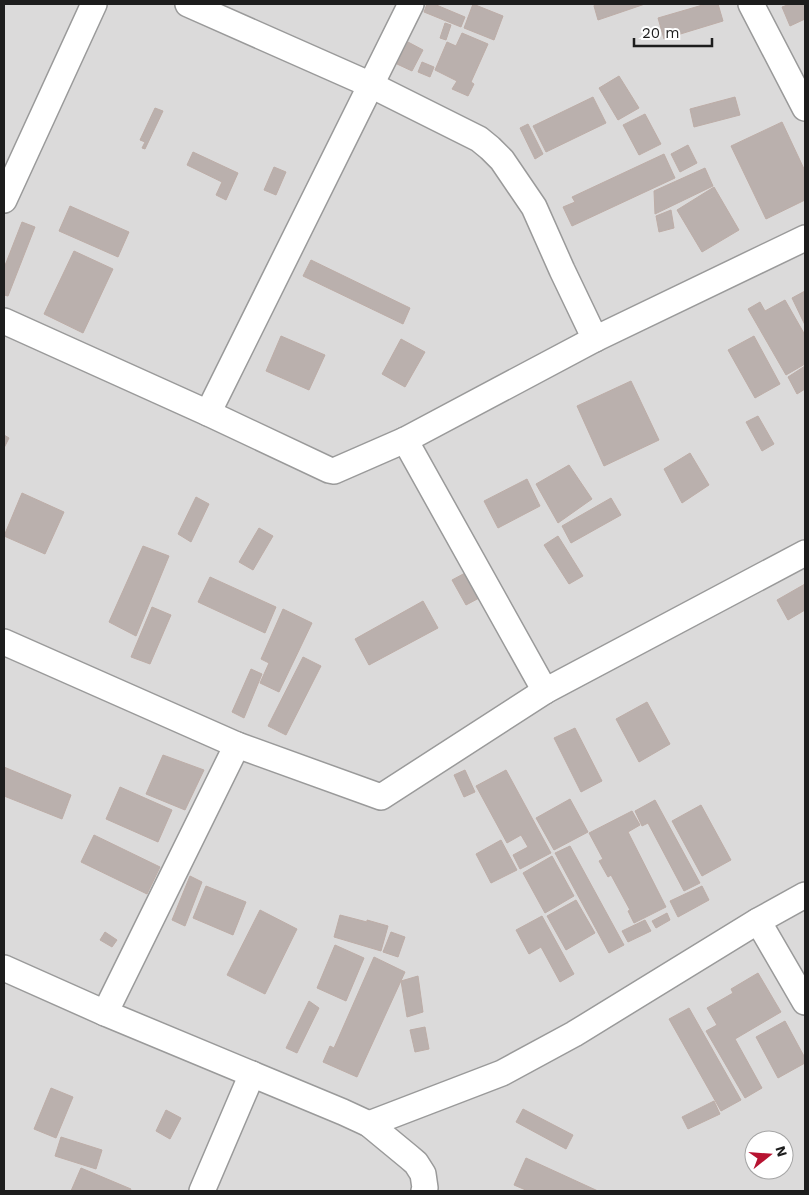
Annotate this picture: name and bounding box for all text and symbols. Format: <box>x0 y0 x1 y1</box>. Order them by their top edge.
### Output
scale bar <box>634 15 712 47</box>
text: 20 m <box>642 24 680 42</box>
north arrow <box>744 1130 794 1180</box>
text: N <box>772 1144 791 1158</box>

